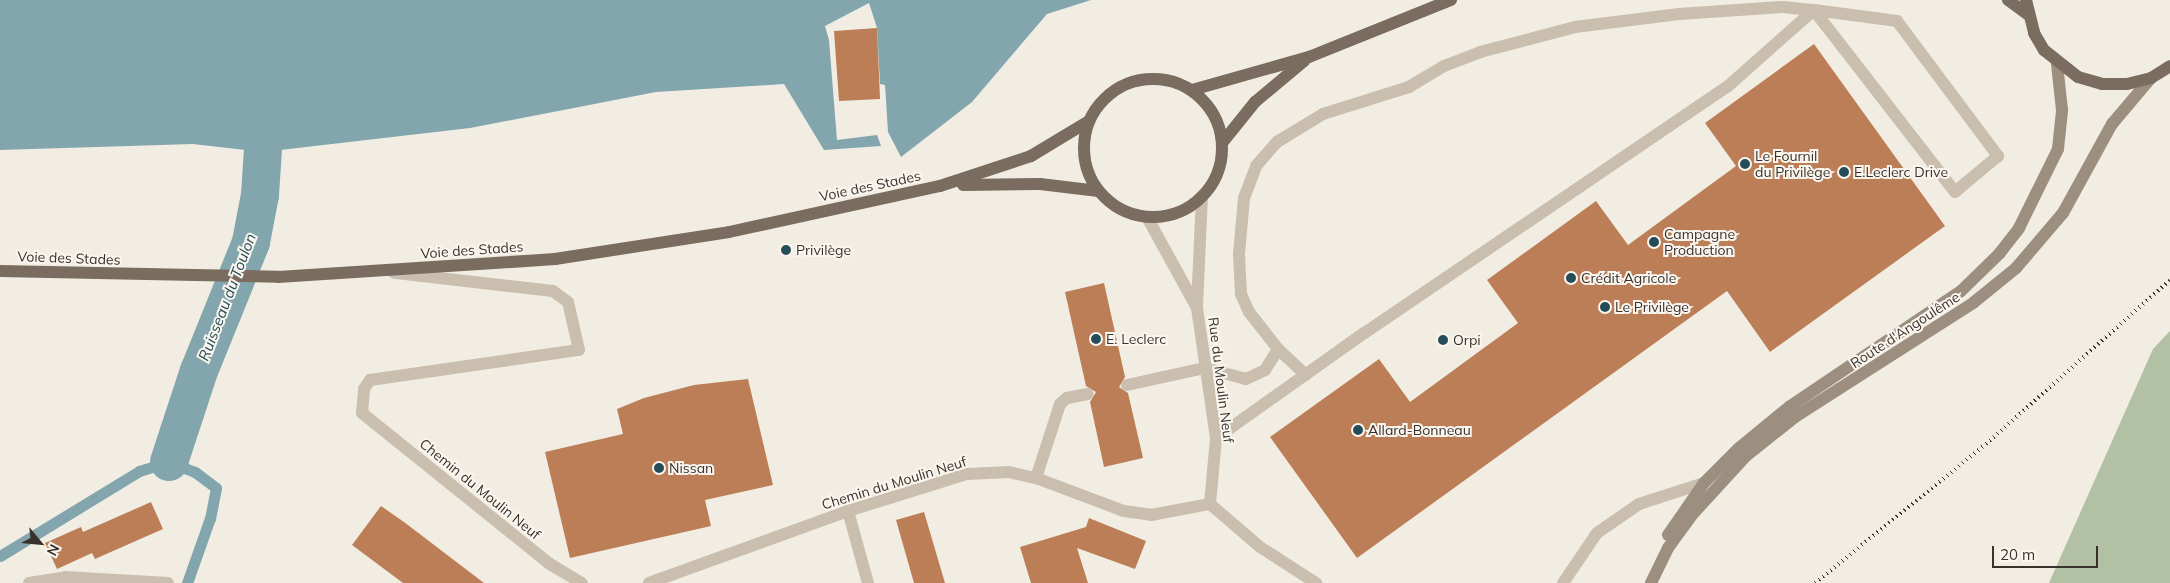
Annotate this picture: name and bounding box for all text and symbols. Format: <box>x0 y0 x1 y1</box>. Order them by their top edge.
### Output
place label: Le Fournil du Privilège <box>1755 148 1830 180</box>
marker: Le Fournil du Privilège <box>1739 158 1751 170</box>
place label: E.Leclerc Drive <box>1854 164 1948 180</box>
marker: E.Leclerc Drive <box>1838 166 1850 178</box>
street label: Voie des Stades <box>818 167 922 205</box>
place label: Campagne Production <box>1664 226 1735 258</box>
water label: Ruisseau du Toulon <box>194 231 260 363</box>
marker: Campagne Production <box>1648 236 1660 248</box>
street label: Voie des Stades <box>420 238 524 262</box>
place label: Privilège <box>796 242 851 258</box>
marker: Privilège <box>780 244 792 256</box>
street label: Voie des Stades <box>17 248 121 268</box>
place label: Crédit Agricole <box>1581 270 1676 286</box>
marker: Crédit Agricole <box>1565 272 1577 284</box>
street label: Route d'Angoulême <box>1847 288 1963 372</box>
place label: Le Privilège <box>1615 299 1689 315</box>
marker: Le Privilège <box>1599 301 1611 313</box>
street label: Rue du Moulin Neuf <box>1205 316 1237 444</box>
place label: E. Leclerc <box>1106 331 1166 347</box>
place label: Orpi <box>1453 332 1481 348</box>
marker: E. Leclerc <box>1090 333 1102 345</box>
marker: Orpi <box>1437 334 1449 346</box>
place label: Allard-Bonneau <box>1368 422 1471 438</box>
marker: Allard-Bonneau <box>1352 424 1364 436</box>
street label: Chemin du Moulin Neuf <box>416 435 544 543</box>
street label: Chemin du Moulin Neuf <box>820 453 968 513</box>
place label: Nissan <box>669 460 713 476</box>
marker: Nissan <box>653 462 665 474</box>
north arrow <box>15 518 65 568</box>
scale bar <box>1995 536 2101 568</box>
text: N <box>43 541 64 559</box>
text: 20 m <box>2000 545 2035 564</box>

